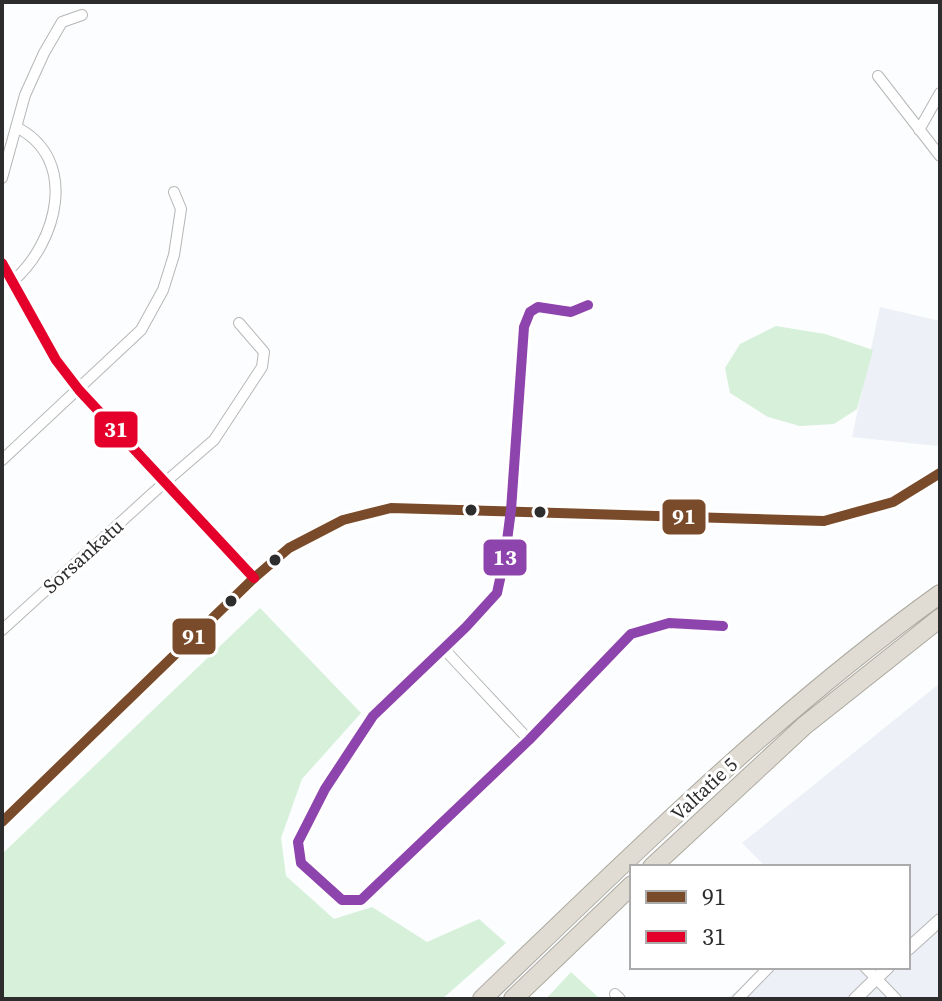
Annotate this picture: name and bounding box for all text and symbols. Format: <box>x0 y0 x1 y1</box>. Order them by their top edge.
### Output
line badge: 31 <box>93 410 139 449</box>
text: 31 <box>104 414 128 444</box>
line badge: 91 <box>661 498 707 536</box>
text: 91 <box>672 501 696 531</box>
unlabelled marker <box>463 502 479 518</box>
unlabelled marker <box>532 504 548 520</box>
street label: Sorsankatu <box>37 512 129 600</box>
line badge: 13 <box>482 538 528 577</box>
text: 13 <box>493 542 517 572</box>
unlabelled marker <box>267 552 283 568</box>
unlabelled marker <box>223 593 239 609</box>
line badge: 91 <box>171 617 217 656</box>
text: 91 <box>182 621 206 651</box>
street label: Valtatie 5 <box>664 751 744 827</box>
legend <box>630 865 910 969</box>
text: 91 <box>702 880 726 913</box>
text: 31 <box>702 920 726 953</box>

